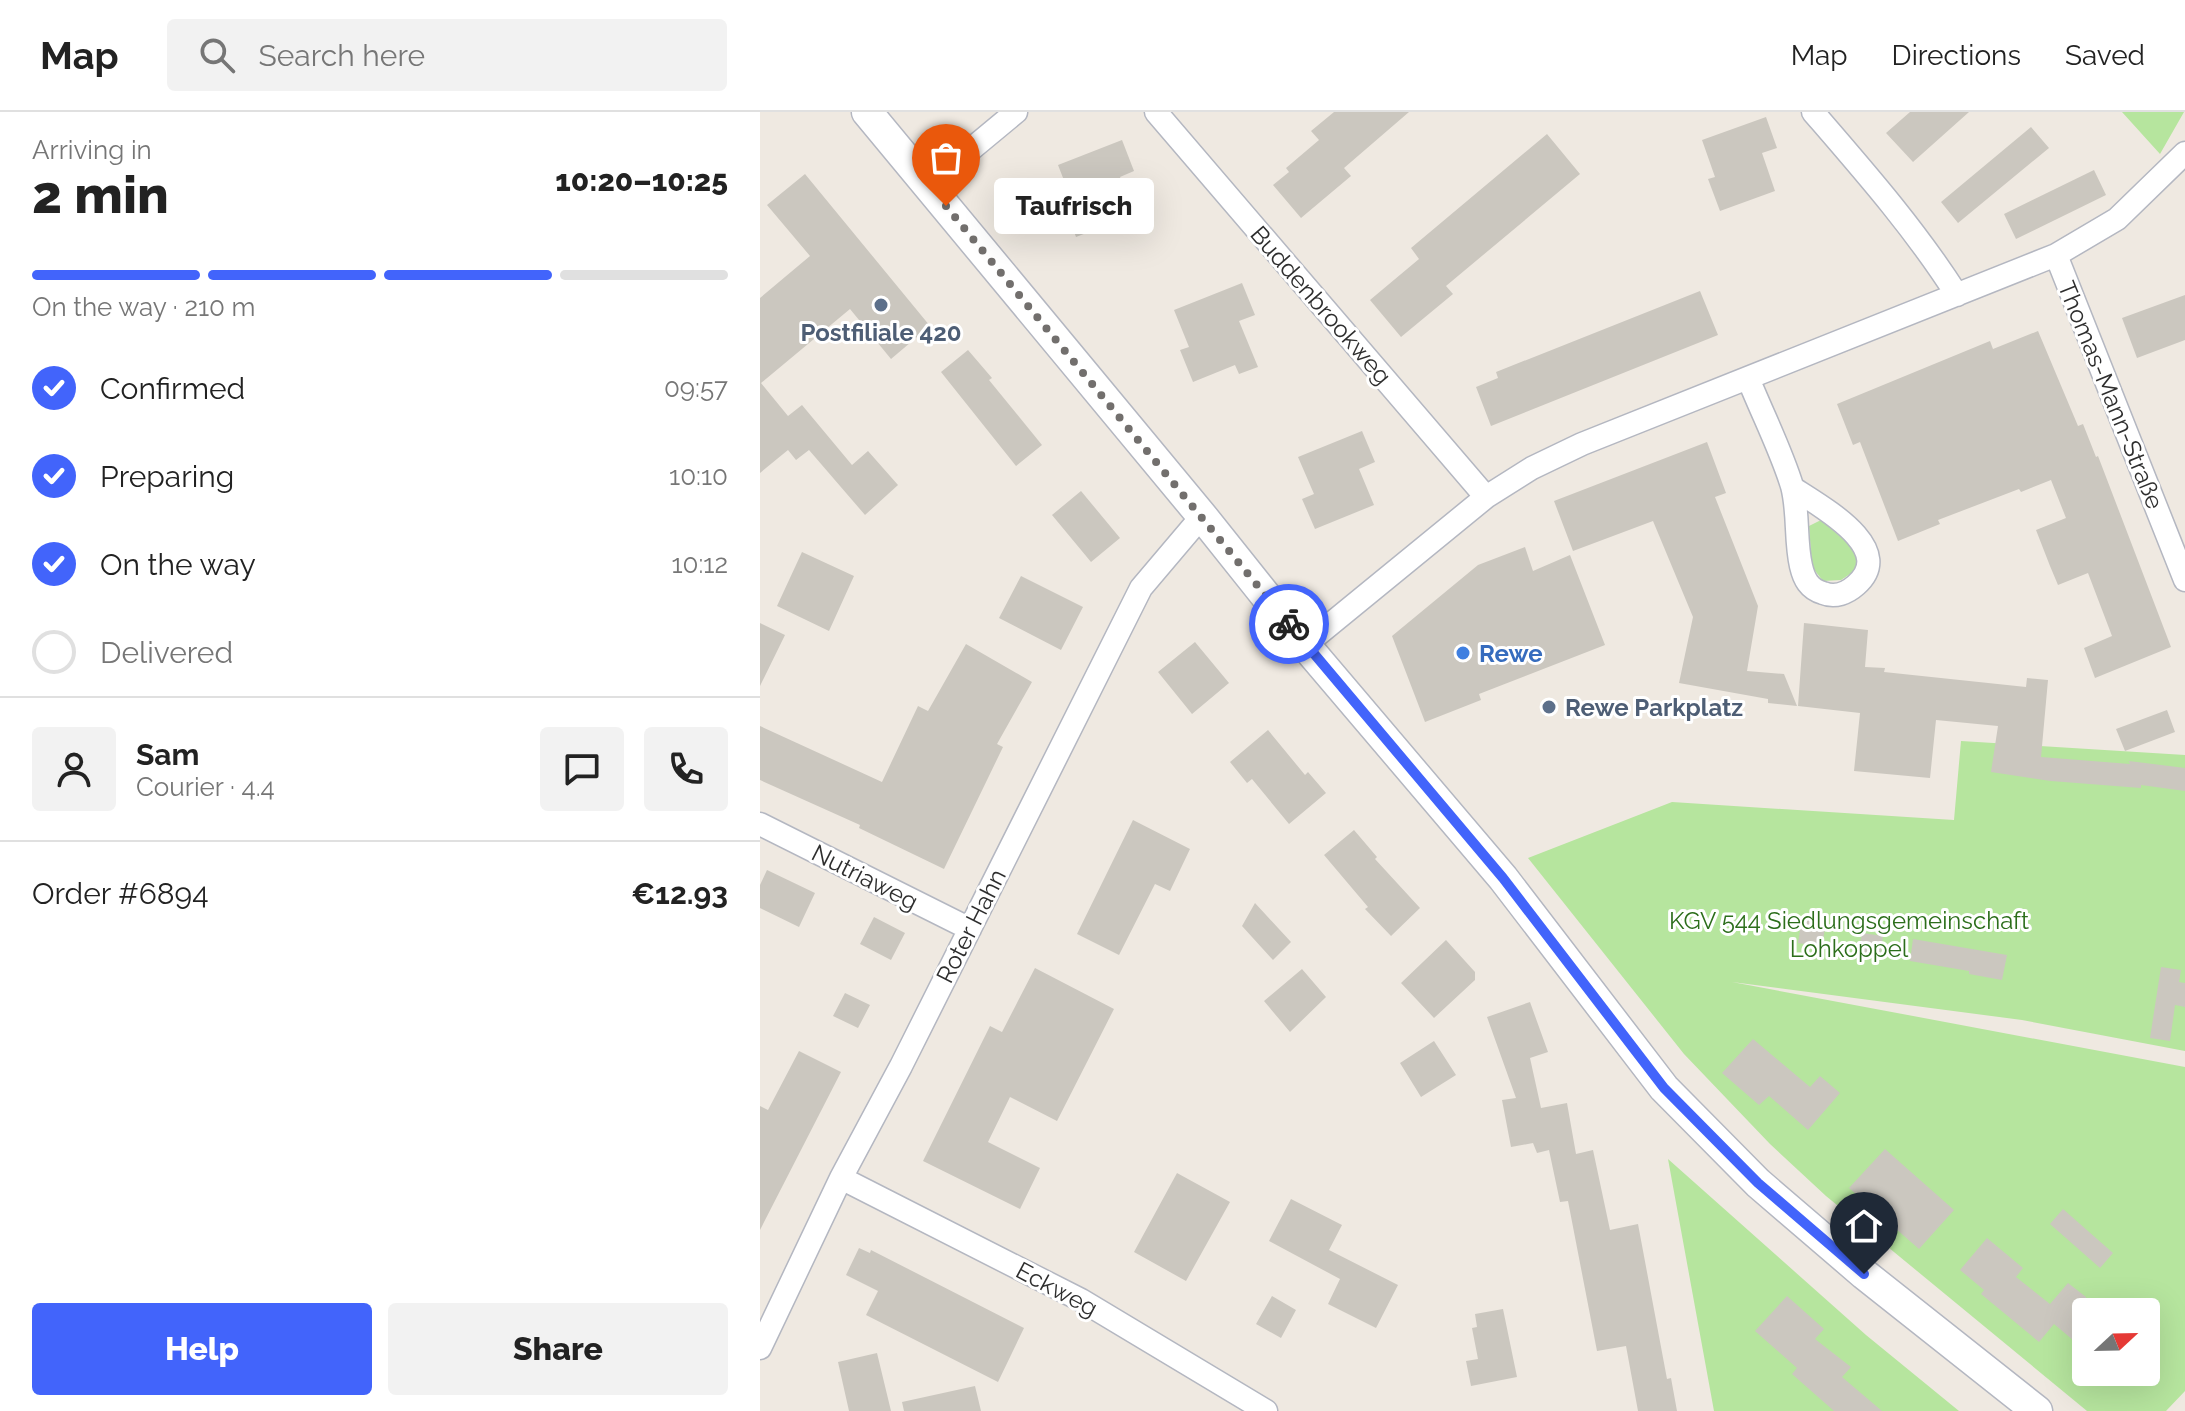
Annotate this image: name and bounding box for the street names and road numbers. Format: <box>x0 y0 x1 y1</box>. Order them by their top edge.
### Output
street label: Buddenbrookweg <box>1244 220 1398 390</box>
street label: Thomas-Mann-Straße <box>2052 277 2170 513</box>
street label: Nutriaweg <box>807 838 923 916</box>
street label: Roter Hahn <box>930 864 1012 988</box>
street label: Eckweg <box>1011 1256 1103 1322</box>

